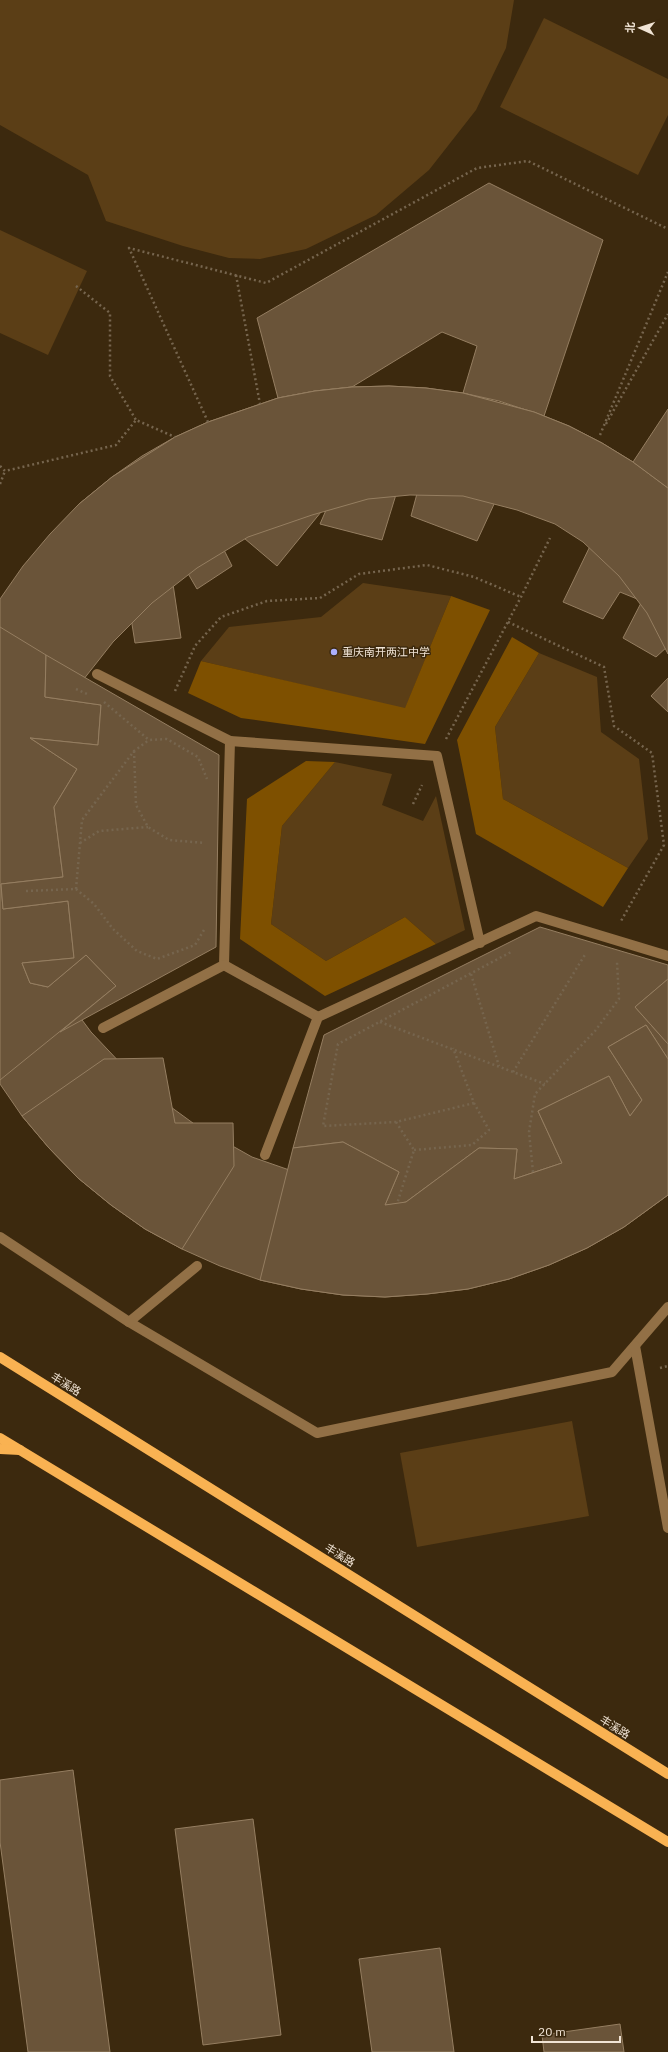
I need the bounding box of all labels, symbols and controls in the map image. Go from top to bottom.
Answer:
north arrow [620,8,660,48]
text: 北 [623,22,637,33]
place label: 重庆南开两江中学 [342,645,430,659]
marker: 重庆南开两江中学 [329,647,339,657]
street label: 丰溪路 [48,1369,84,1399]
street label: 丰溪路 [322,1540,358,1570]
street label: 丰溪路 [597,1712,633,1742]
scale bar [532,2018,620,2044]
text: 20 m [538,2024,566,2039]

